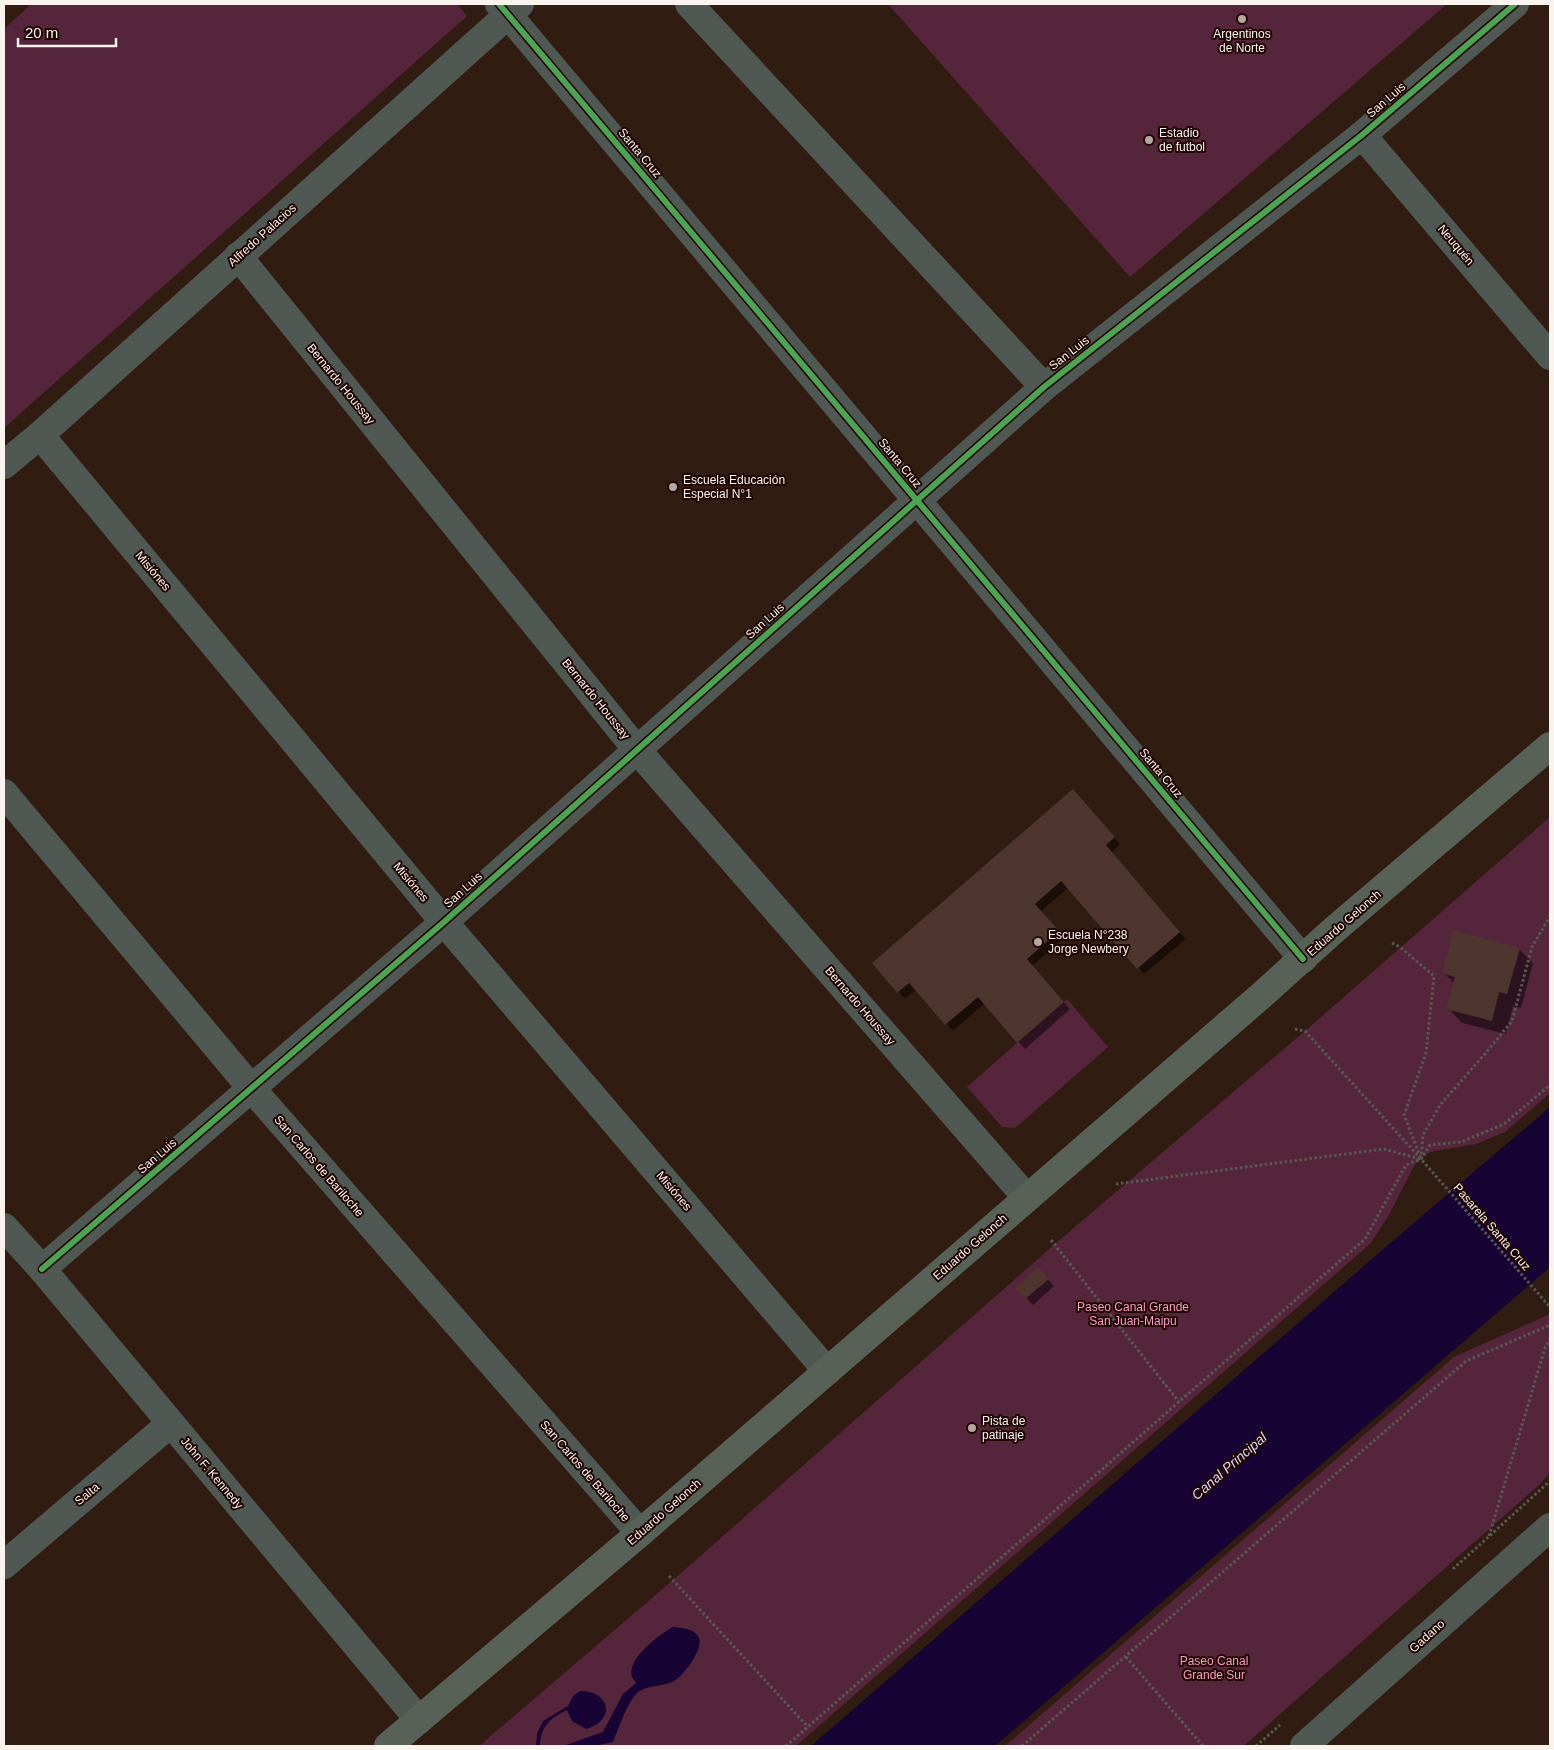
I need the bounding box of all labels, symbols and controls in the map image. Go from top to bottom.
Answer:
marker: Argentinos de Norte [1236,13,1248,25]
scale bar [18,15,115,47]
text: 20 m [25,24,58,41]
place label: Argentinos de Norte [1213,27,1271,55]
street label: San Luis [1364,79,1408,121]
street label: Santa Cruz [615,126,665,180]
place label: Estadio de futbol [1159,126,1205,154]
marker: Estadio de futbol [1143,134,1155,146]
street label: Alfredo Palacios [225,201,299,269]
street label: Neuquén [1435,222,1477,268]
street label: San Luis [1046,333,1092,373]
street label: Bernardo Houssay [304,341,378,427]
street label: Santa Cruz [875,436,925,490]
place label: Escuela Educación Especial N°1 [683,473,785,501]
marker: Escuela Educación Especial N°1 [667,481,679,493]
street label: Misiónes [132,548,174,594]
street label: San Luis [743,600,787,642]
street label: Bernardo Houssay [559,656,633,742]
street label: Santa Cruz [1136,746,1186,800]
street label: Misiónes [390,859,432,905]
street label: San Luis [441,869,485,911]
street label: Eduardo Gelonch [1304,887,1384,959]
place label: Escuela N°238 Jorge Newbery [1048,928,1129,956]
marker: Escuela N°238 Jorge Newbery [1032,936,1044,948]
street label: Bernardo Houssay [822,964,898,1048]
street label: San Carlos de Bariloche [271,1113,367,1220]
street label: San Luis [135,1135,179,1177]
street label: Misiónes [653,1168,695,1214]
street label: Pasarela Santa Cruz [1450,1181,1534,1273]
street label: Eduardo Gelonch [930,1211,1010,1283]
park label: Paseo Canal Grande San Juan-Maipu [1077,1300,1189,1328]
place label: Pista de patinaje [982,1414,1026,1442]
street label: San Carlos de Bariloche [537,1418,633,1525]
marker: Pista de patinaje [966,1422,978,1434]
water label: Canal Principal [1188,1428,1270,1503]
street label: John F. Kennedy [178,1434,246,1512]
street label: Eduardo Gelonch [624,1476,704,1548]
street label: Salta [72,1480,102,1508]
street label: Gadano [1406,1616,1448,1655]
park label: Paseo Canal Grande Sur [1180,1654,1248,1682]

